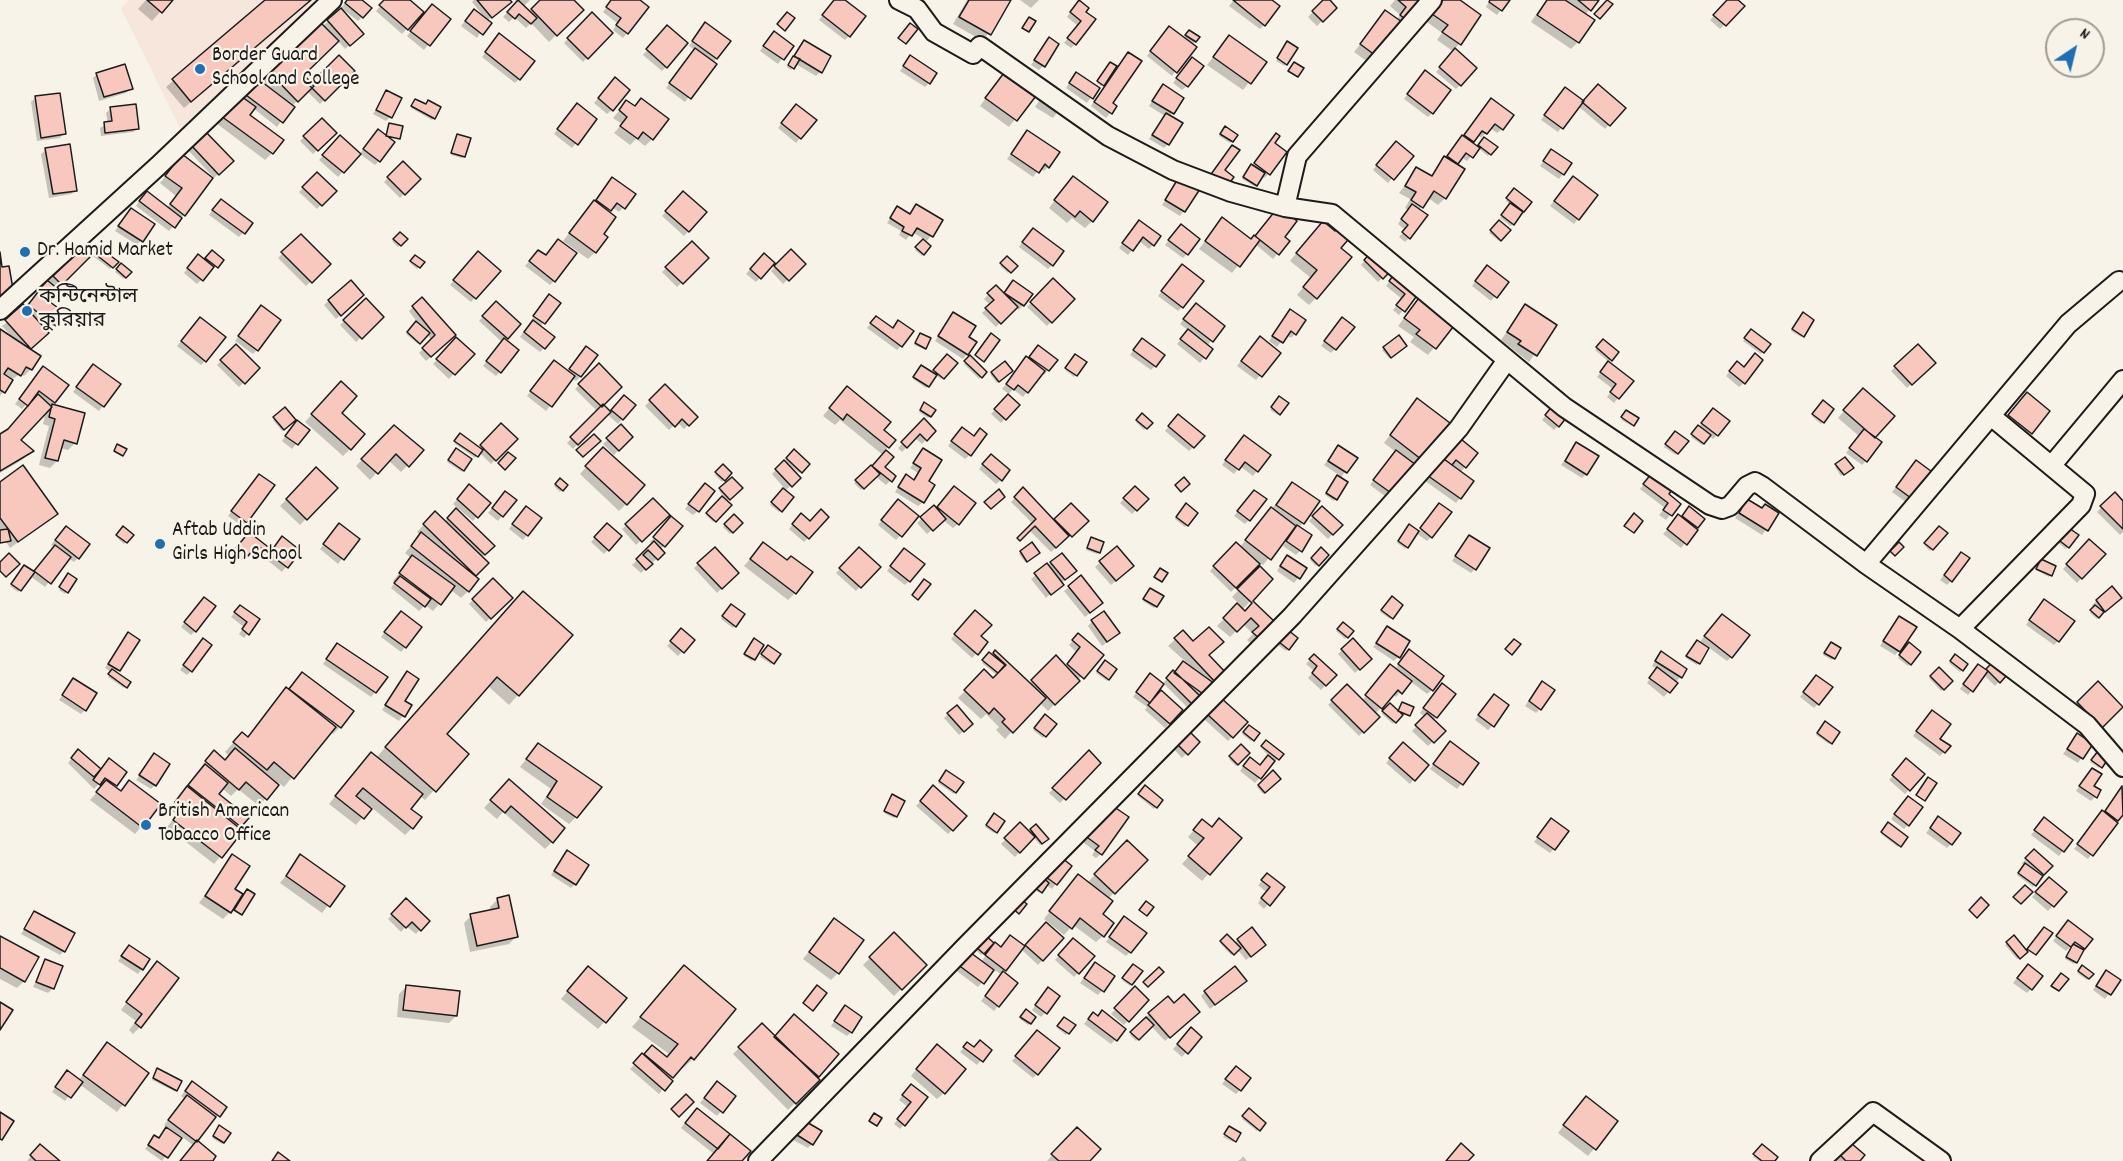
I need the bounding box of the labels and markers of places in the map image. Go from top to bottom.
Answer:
place label: Border Guard School and College [212,44,359,94]
marker: Border Guard School and College [193,62,207,76]
place label: Dr. Hamid Market [37,239,173,265]
marker: Dr. Hamid Market [18,245,32,259]
place label: কন্টিনেন্টাল কুরিয়ার [39,286,138,336]
marker: কন্টিনেন্টাল কুরিয়ার [20,304,34,318]
place label: Aftab Uddin Girls High School [172,519,302,569]
marker: Aftab Uddin Girls High School [153,537,167,551]
place label: British American Tobacco Office [158,800,289,850]
marker: British American Tobacco Office [139,818,153,832]

